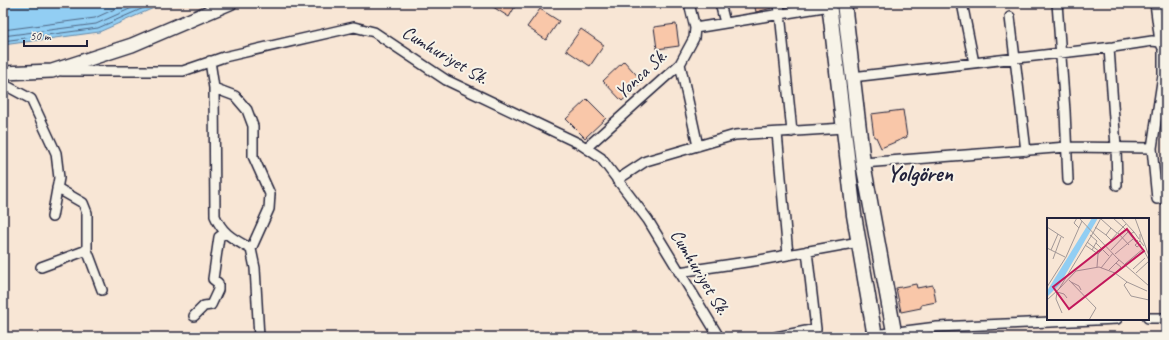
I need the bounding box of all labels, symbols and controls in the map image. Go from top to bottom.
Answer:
street label: Cumhuriyet Sk. [398,20,493,90]
scale bar [24,22,87,48]
text: 50 m [30,28,52,44]
street label: Yonca Sk. [610,44,672,104]
district label: Yolgören [887,159,953,188]
inset map [1047,218,1149,320]
street label: Cumhuriyet Sk. [665,225,735,320]

